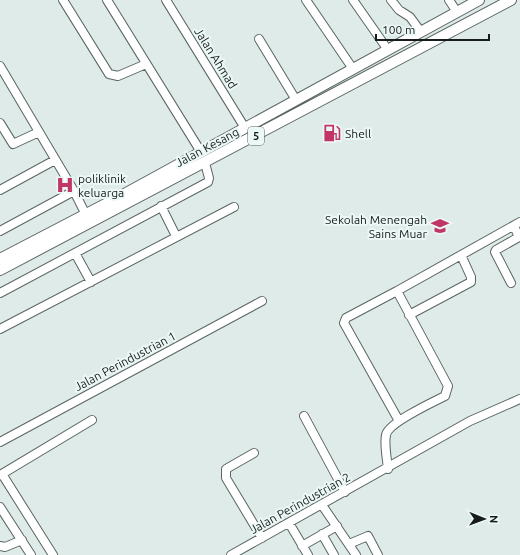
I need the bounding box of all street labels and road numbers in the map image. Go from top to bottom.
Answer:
street label: Jalan Ahmad [192,25,240,91]
street label: Jalan Kesang [173,125,241,169]
road number: 5 [248,127,264,145]
street label: Jalan Perindustrian 1 [72,329,178,393]
street label: Jalan Perindustrian 2 [248,470,352,536]

